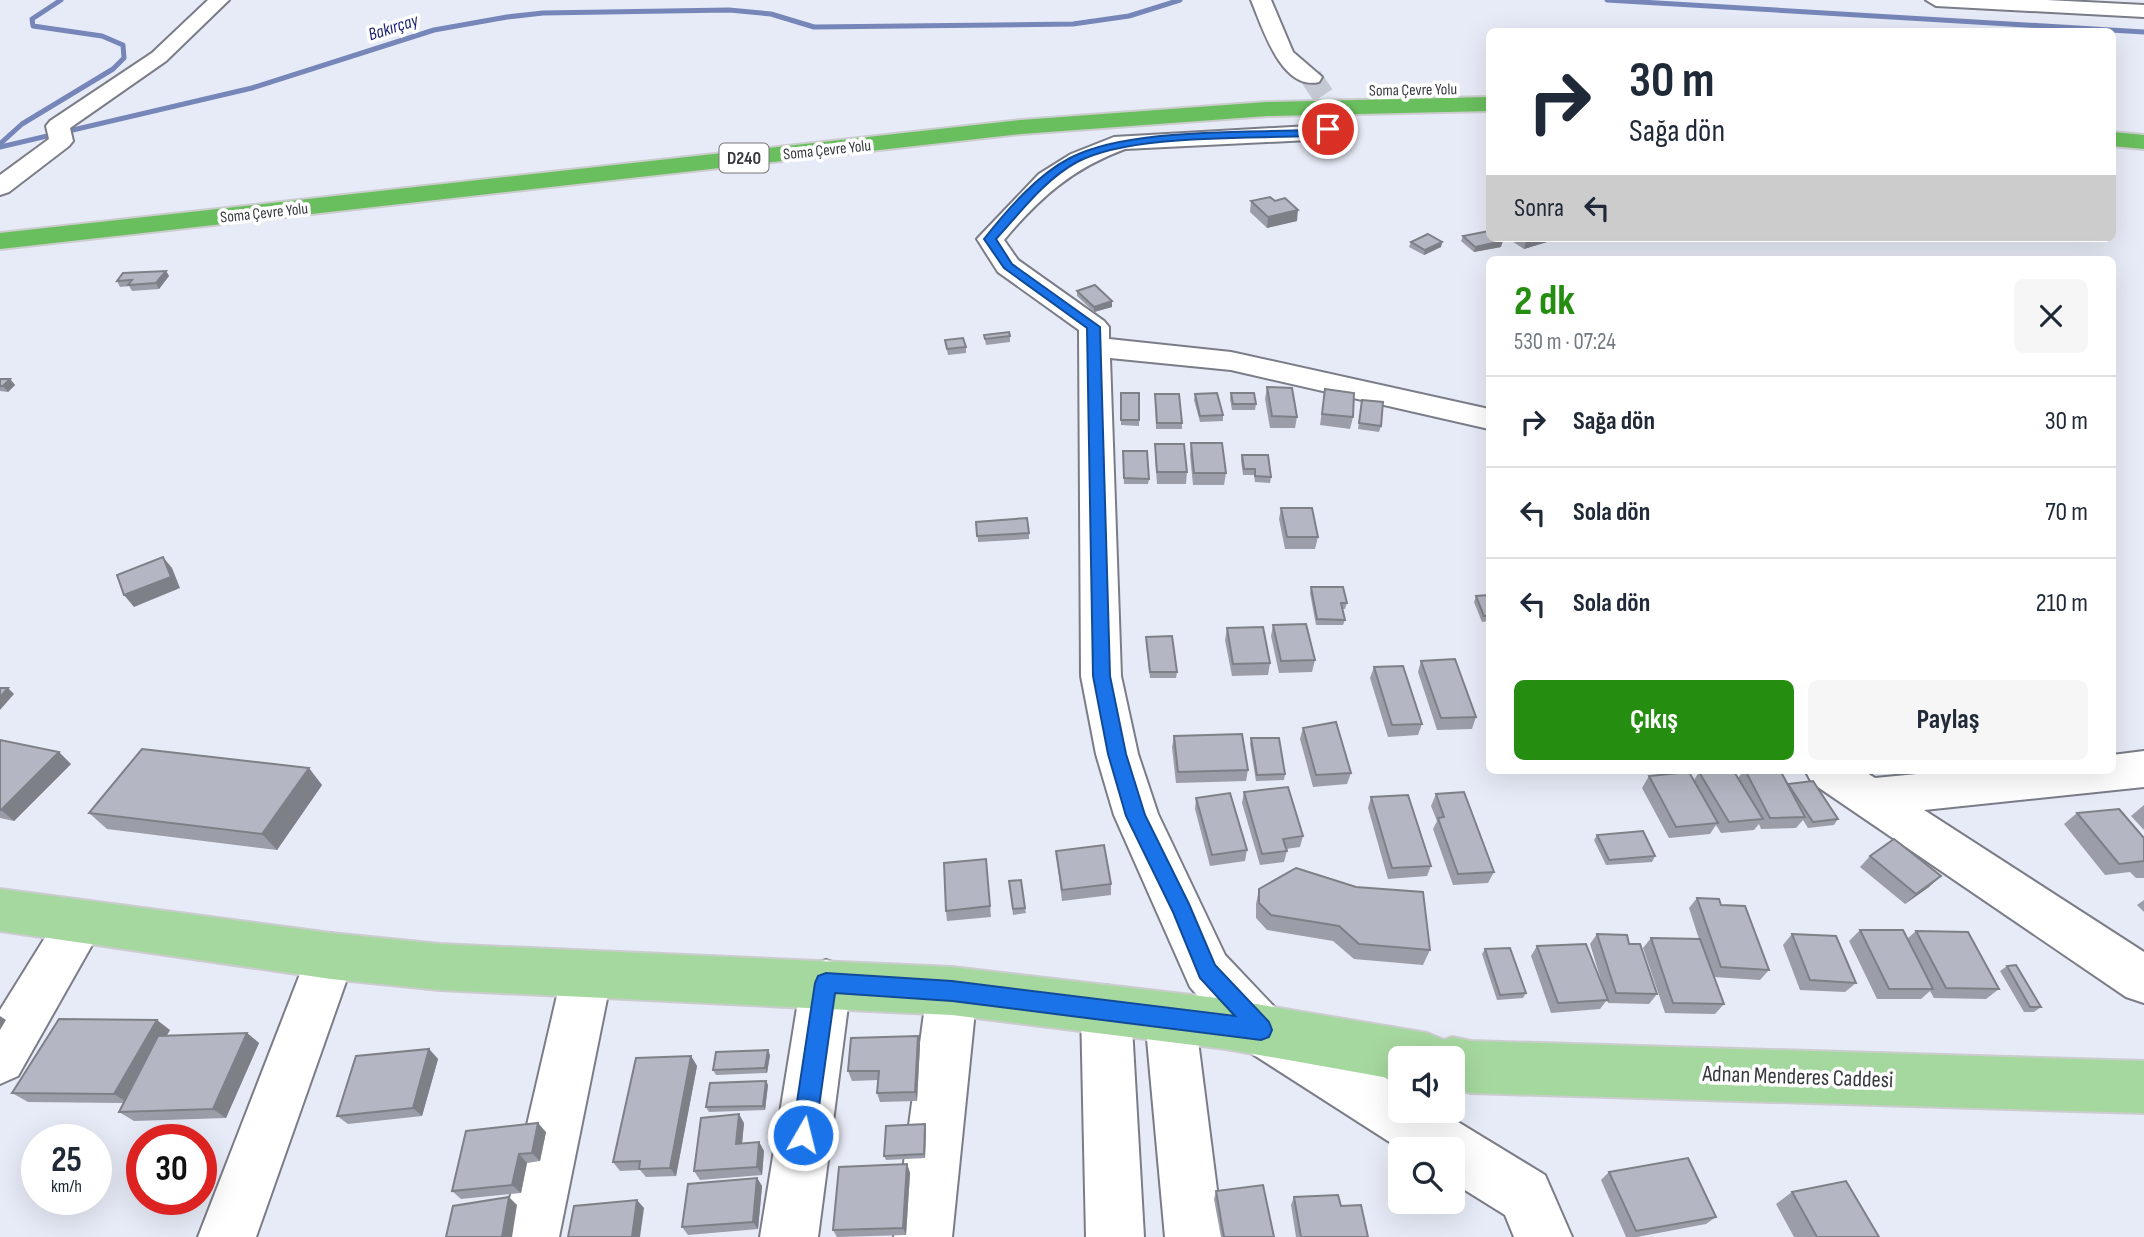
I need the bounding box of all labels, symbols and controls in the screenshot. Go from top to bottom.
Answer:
water label: Bakırçay [366,9,422,45]
text: 30 m [1629,52,1714,111]
icon: right [1514,56,1605,147]
street label: Soma Çevre Yolu [1369,80,1457,101]
pin [1298,99,1358,159]
icon: arrive [1309,110,1347,148]
text: Sağa dön [1629,112,1725,151]
street label: Soma Çevre Yolu [782,136,872,165]
road number: D240 [720,144,768,173]
icon: left [1578,189,1616,227]
text: Sonra [1514,193,1564,224]
street label: Soma Çevre Yolu [219,199,309,228]
text: 2 dk [1514,276,1575,327]
button: close [2014,279,2088,353]
text: 530 m · 07:24 [1514,328,1616,356]
icon: right [1514,403,1552,441]
text: Sağa dön [1573,406,1655,437]
text: 30 m [2045,406,2088,437]
icon: left [1514,494,1552,532]
text: Sola dön [1573,497,1650,528]
text: 70 m [2045,497,2088,528]
icon: left [1514,585,1552,623]
text: Sola dön [1573,588,1650,619]
text: 210 m [2036,588,2088,619]
button: Çıkış [1514,680,1794,760]
button: Paylaş [1808,680,2088,760]
map controls [1388,1046,1465,1214]
button: sound [1388,1046,1465,1123]
street label: Adnan Menderes Caddesi [1701,1060,1894,1094]
position arrow [766,1098,840,1172]
speed limit sign: 30 [126,1124,217,1215]
button: search [1388,1137,1465,1214]
text: 25 [51,1139,82,1182]
text: km/h [51,1176,82,1197]

